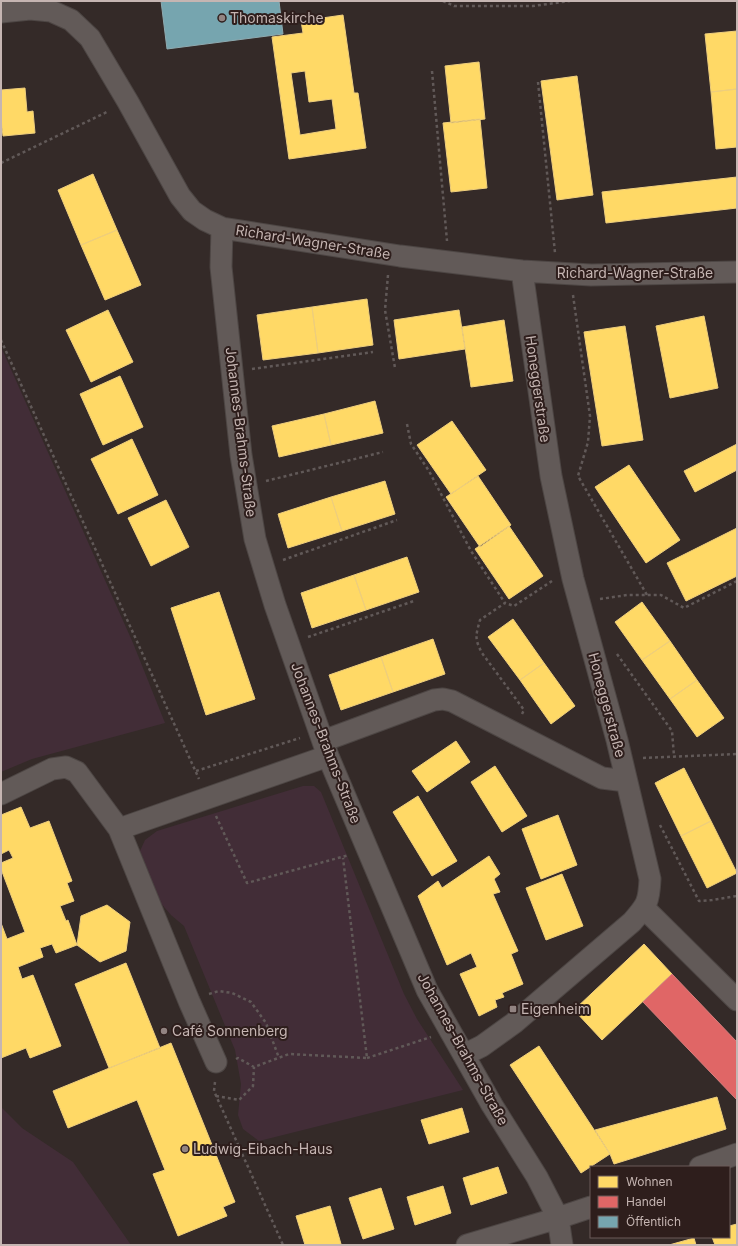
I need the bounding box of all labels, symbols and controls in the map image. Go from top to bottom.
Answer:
place label: Thomaskirche [230,9,324,26]
marker: Thomaskirche [217,13,227,23]
street label: Richard-Wagner-Straße [234,221,392,262]
street label: Richard-Wagner-Straße [557,264,713,281]
street label: Honeggerstraße [523,334,554,443]
street label: Johannes-Brahms-Straße [223,346,260,518]
street label: Honeggerstraße [585,651,630,759]
street label: Johannes-Brahms-Straße [288,660,365,826]
street label: Johannes-Brahms-Straße [414,970,512,1128]
place label: Eigenheim [521,1000,590,1017]
marker: Eigenheim [508,1004,518,1014]
place label: Café Sonnenberg [172,1022,288,1039]
marker: Café Sonnenberg [159,1026,169,1036]
place label: Ludwig-Eibach-Haus [193,1140,333,1157]
marker: Ludwig-Eibach-Haus [180,1144,190,1154]
legend [590,1166,730,1238]
text: Wohnen [626,1174,673,1189]
text: Handel [626,1194,666,1209]
text: Öffentlich [626,1214,681,1229]

